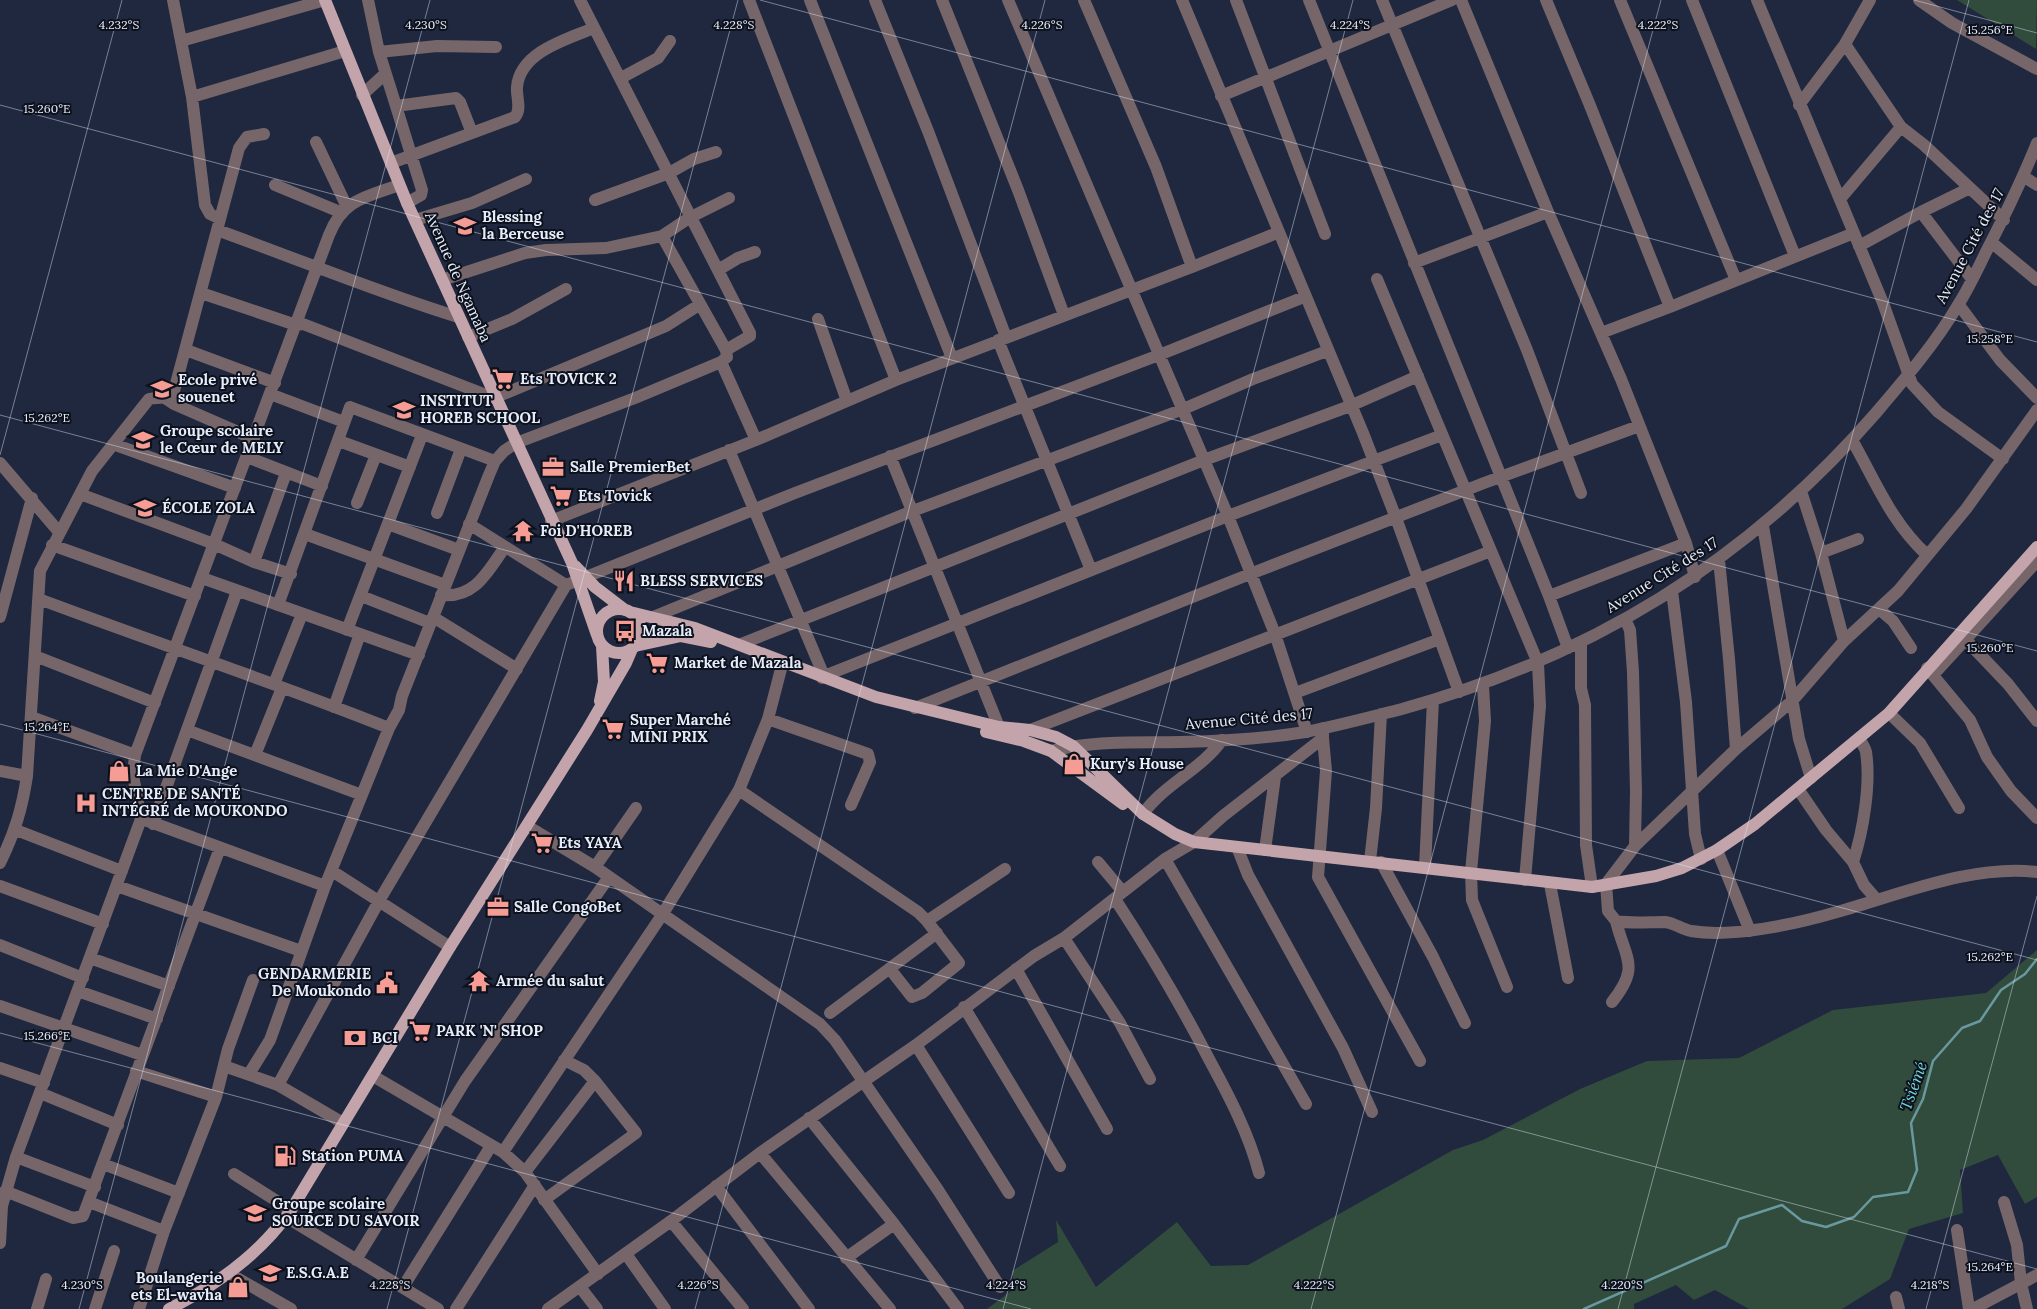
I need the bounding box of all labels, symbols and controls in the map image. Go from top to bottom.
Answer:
text: 4.232°S [99,17,139,32]
text: 4.230°S [405,17,447,32]
text: 4.228°S [714,17,755,32]
text: 4.226°S [1022,17,1063,32]
text: 4.224°S [1330,17,1370,32]
text: 4.222°S [1638,17,1678,32]
text: 15.256°E [1967,22,2013,37]
text: 15.260°E [23,101,71,116]
street label: Avenue Cité des 17 [1931,185,2008,308]
place label: Blessing la Berceuse [482,207,564,243]
street label: Avenue de Ngamaba [421,208,496,345]
school or university icon: Blessing la Berceuse [452,213,478,239]
text: 15.258°E [1967,331,2013,346]
supermarket icon: Ets TOVICK 2 [490,366,516,392]
place label: Ets TOVICK 2 [520,369,617,388]
place label: Ecole privé souenet [178,370,257,406]
school or university icon: Ecole privé souenet [149,376,175,402]
place label: INSTITUT HOREB SCHOOL [420,391,540,427]
school or university icon: INSTITUT HOREB SCHOOL [391,397,417,423]
text: 15.262°E [24,410,70,425]
place label: Groupe scolaire le Cœur de MELY [160,421,284,457]
school or university icon: Groupe scolaire le Cœur de MELY [130,427,156,453]
office icon: Salle PremierBet [540,454,566,480]
place label: Salle PremierBet [570,457,691,476]
supermarket icon: Ets Tovick [548,483,574,509]
place label: Ets Tovick [578,486,652,505]
school or university icon: ÉCOLE ZOLA [132,495,158,521]
place label: ÉCOLE ZOLA [162,498,255,517]
temple icon: Foi D'HOREB [510,518,536,544]
place label: Foi D'HOREB [540,521,632,540]
street label: Avenue Cité des 17 [1602,533,1721,617]
restaurant icon: BLESS SERVICES [611,568,637,594]
place label: BLESS SERVICES [640,571,763,590]
bus stop icon: Mazala [612,618,638,644]
place label: Mazala [642,621,693,640]
text: 15.260°E [1966,640,2014,655]
supermarket icon: Market de Mazala [644,650,670,676]
place label: Market de Mazala [674,653,802,672]
street label: Avenue Cité des 17 [1183,703,1314,734]
place label: Super Marché MINI PRIX [630,710,731,746]
supermarket icon: Super Marché MINI PRIX [600,716,626,742]
text: 15.264°E [24,719,70,734]
shop icon: Kury's House [1061,751,1087,777]
place label: Kury's House [1090,754,1184,773]
shop icon: La Mie D'Ange [106,758,132,784]
place label: La Mie D'Ange [136,761,237,780]
place label: CENTRE DE SANTÉ INTÉGRÉ de MOUKONDO [102,784,288,820]
hospital icon: CENTRE DE SANTÉ INTÉGRÉ de MOUKONDO [73,790,99,816]
supermarket icon: Ets YAYA [529,830,555,856]
place label: Ets YAYA [558,833,622,852]
office icon: Salle CongoBet [485,894,511,920]
place label: Salle CongoBet [514,897,622,916]
text: 15.262°E [1967,949,2013,964]
place label: GENDARMERIE De Moukondo [258,964,372,1000]
temple icon: Armée du salut [466,968,492,994]
public building icon: GENDARMERIE De Moukondo [374,970,400,996]
place label: Armée du salut [496,971,605,990]
supermarket icon: PARK 'N' SHOP [407,1018,433,1044]
place label: PARK 'N' SHOP [436,1021,543,1040]
bank icon: BCI [342,1025,368,1051]
text: 15.266°E [24,1028,70,1043]
place label: BCI [372,1028,398,1047]
water label: Tsiémé [1895,1058,1931,1113]
fuel station icon: Station PUMA [272,1143,298,1169]
place label: Station PUMA [302,1146,404,1165]
place label: Groupe scolaire SOURCE DU SAVOIR [272,1194,420,1230]
school or university icon: Groupe scolaire SOURCE DU SAVOIR [242,1200,268,1226]
text: 15.264°E [1967,1259,2013,1274]
school or university icon: E.S.G.A.E [257,1260,283,1286]
place label: E.S.G.A.E [286,1263,349,1282]
place label: Boulangerie ets El-wavha [131,1268,222,1304]
shop icon: Boulangerie ets El-wavha [225,1274,251,1300]
text: 4.230°S [61,1277,103,1292]
text: 4.228°S [370,1277,411,1292]
text: 4.226°S [678,1277,719,1292]
text: 4.224°S [986,1277,1026,1292]
text: 4.222°S [1294,1277,1334,1292]
text: 4.220°S [1601,1277,1643,1292]
text: 4.218°S [1911,1277,1950,1292]

